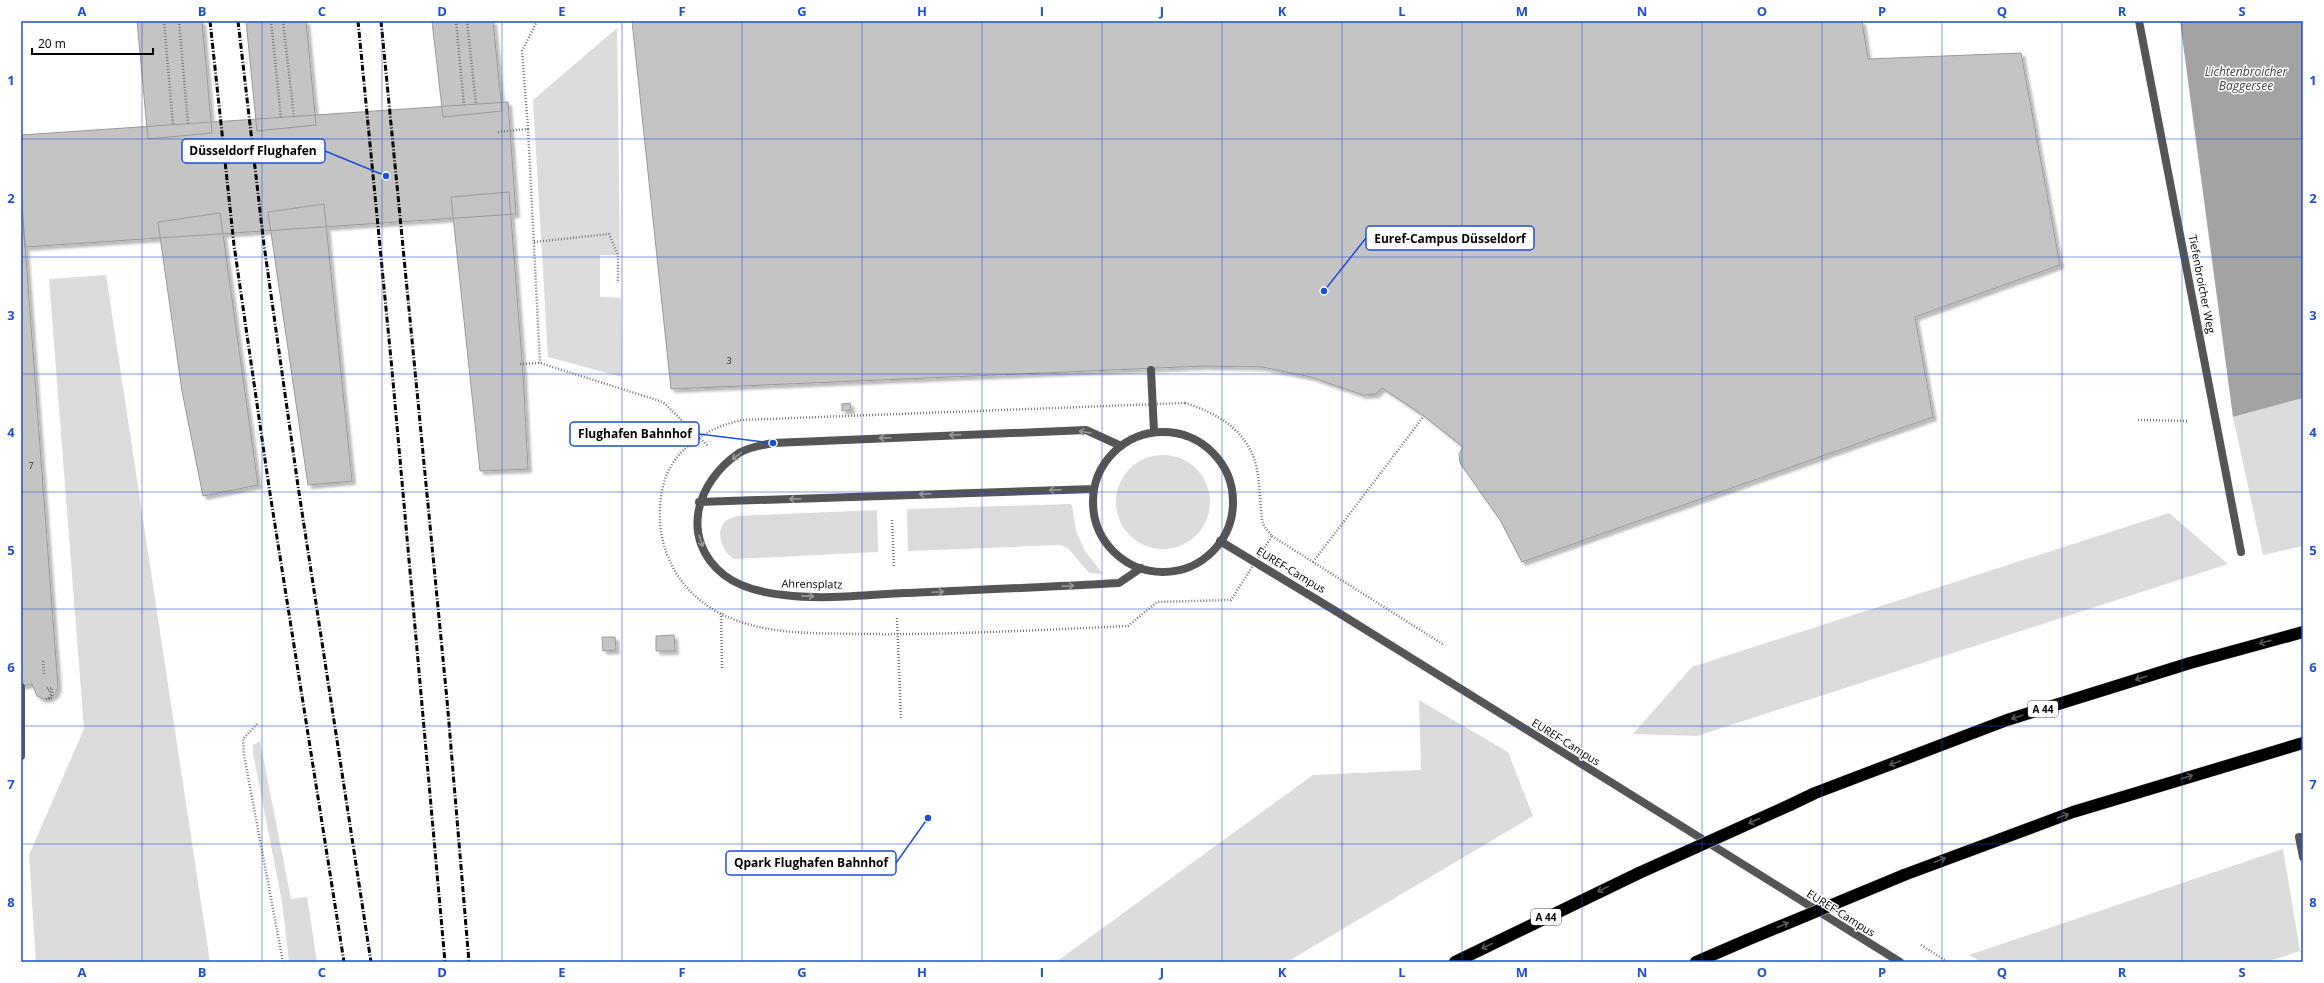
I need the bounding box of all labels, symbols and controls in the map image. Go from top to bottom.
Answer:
text: A [78,2,87,20]
text: B [198,2,207,20]
text: C [318,2,326,20]
text: D [437,2,447,20]
text: E [558,2,566,20]
text: F [678,2,686,20]
text: G [797,2,807,20]
text: H [917,2,927,20]
text: I [1040,2,1044,20]
text: J [1159,2,1164,20]
text: K [1278,2,1287,20]
text: L [1398,2,1406,20]
text: M [1516,2,1528,20]
text: N [1637,2,1647,20]
text: O [1757,2,1767,20]
text: P [1878,2,1886,20]
text: Q [1997,2,2007,20]
text: R [2118,2,2127,20]
text: S [2238,2,2246,20]
scale bar [32,30,153,56]
text: 20 m [38,35,66,52]
water label: Lichtenbroicher Baggersee [2205,63,2289,94]
text: 1 [7,71,15,89]
text: 1 [2309,71,2317,89]
callout: Düsseldorf Flughafen [182,139,325,163]
text: Düsseldorf Flughafen [189,142,317,159]
text: 2 [7,189,15,207]
text: 2 [2309,189,2317,207]
callout: Euref-Campus Düsseldorf [1366,226,1534,250]
text: Euref-Campus Düsseldorf [1374,230,1527,247]
street label: Tiefenbroicher Weg [2186,233,2219,334]
text: 3 [7,306,15,324]
text: 3 [2309,306,2317,324]
house number: 3 [726,354,732,367]
callout: Flughafen Bahnhof [570,422,699,446]
text: 4 [7,423,15,441]
text: 4 [2309,423,2317,441]
text: Flughafen Bahnhof [578,425,693,442]
one-way arrow [1078,428,1091,436]
one-way arrow [949,432,962,439]
one-way arrow [879,434,892,442]
one-way arrow [732,452,743,460]
house number: 7 [28,459,34,472]
one-way arrow [1049,486,1062,494]
one-way arrow [919,491,932,498]
one-way arrow [789,495,802,503]
one-way arrow [698,534,705,547]
text: 5 [7,541,15,559]
text: 5 [2309,541,2317,559]
street label: EUREF-Campus [1254,543,1329,596]
street label: Ahrensplatz [781,575,843,592]
one-way arrow [1061,582,1074,589]
one-way arrow [931,588,944,595]
one-way arrow [801,592,814,600]
one-way arrow [2259,639,2272,646]
text: 6 [7,658,15,676]
text: 6 [2309,658,2317,676]
one-way arrow [2134,675,2147,682]
road number: A 44 [2028,701,2058,717]
street label: EUREF-Campus [1529,714,1603,769]
one-way arrow [2010,714,2023,721]
one-way arrow [1889,759,1901,767]
one-way arrow [2180,773,2193,780]
text: 7 [7,775,15,793]
text: 7 [2309,775,2317,793]
one-way arrow [2056,812,2069,819]
one-way arrow [1749,818,1761,825]
callout: Qpark Flughafen Bahnhof [726,851,896,875]
text: Qpark Flughafen Bahnhof [734,854,889,871]
one-way arrow [1934,856,1946,864]
street label: EUREF-Campus [1804,885,1878,940]
one-way arrow [1597,886,1609,893]
text: 8 [7,893,15,911]
text: 8 [2309,893,2317,911]
road number: A 44 [1531,909,1561,925]
one-way arrow [1777,921,1789,928]
one-way arrow [1481,943,1493,950]
text: A [78,963,87,981]
text: B [198,963,207,981]
text: C [318,963,326,981]
text: D [437,963,447,981]
text: E [558,963,566,981]
text: F [678,963,686,981]
text: G [797,963,807,981]
text: H [917,963,927,981]
text: I [1040,963,1044,981]
text: J [1159,963,1164,981]
text: K [1278,963,1287,981]
text: L [1398,963,1406,981]
text: M [1516,963,1528,981]
text: N [1637,963,1647,981]
text: O [1757,963,1767,981]
text: P [1878,963,1886,981]
text: Q [1997,963,2007,981]
text: R [2118,963,2127,981]
text: S [2238,963,2246,981]

